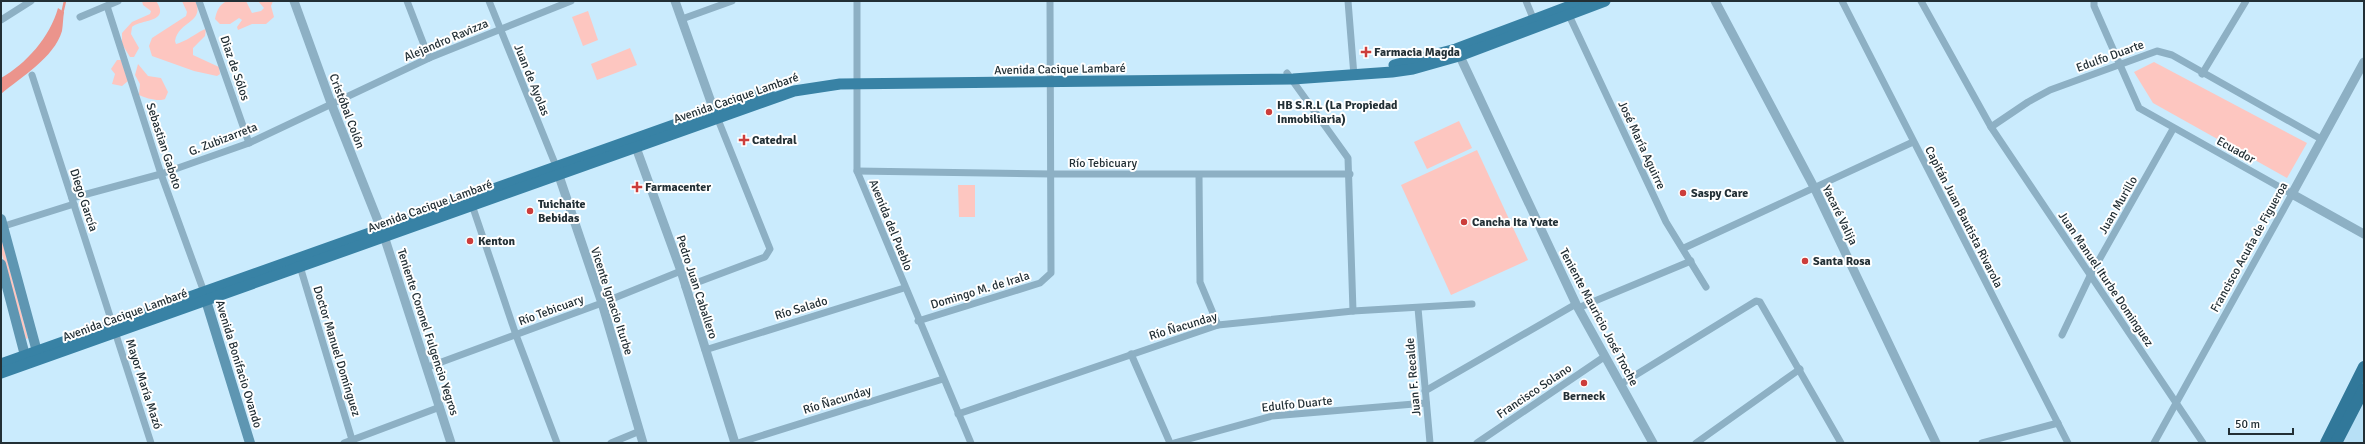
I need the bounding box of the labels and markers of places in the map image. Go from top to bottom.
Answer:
place label: Farmacia Magda [1374,45,1460,60]
marker: Farmacia Magda [1361,47,1371,57]
place label: HB S.R.L (La Propiedad Inmobiliaria) [1277,98,1398,127]
marker: HB S.R.L (La Propiedad Inmobiliaria) [1264,107,1274,117]
place label: Catedral [752,133,797,148]
marker: Catedral [739,135,749,145]
place label: Farmacenter [645,180,711,195]
marker: Farmacenter [632,182,642,192]
place label: Saspy Care [1691,186,1748,201]
marker: Saspy Care [1678,188,1688,198]
place label: Tuichaite Bebidas [538,197,586,226]
marker: Tuichaite Bebidas [525,206,535,216]
place label: Cancha Ita Yvate [1472,215,1559,230]
marker: Cancha Ita Yvate [1459,217,1469,227]
place label: Kenton [478,234,515,249]
marker: Kenton [465,236,475,246]
place label: Santa Rosa [1813,254,1871,269]
marker: Santa Rosa [1800,256,1810,266]
marker: Berneck [1579,378,1589,388]
place label: Berneck [1563,389,1606,404]

